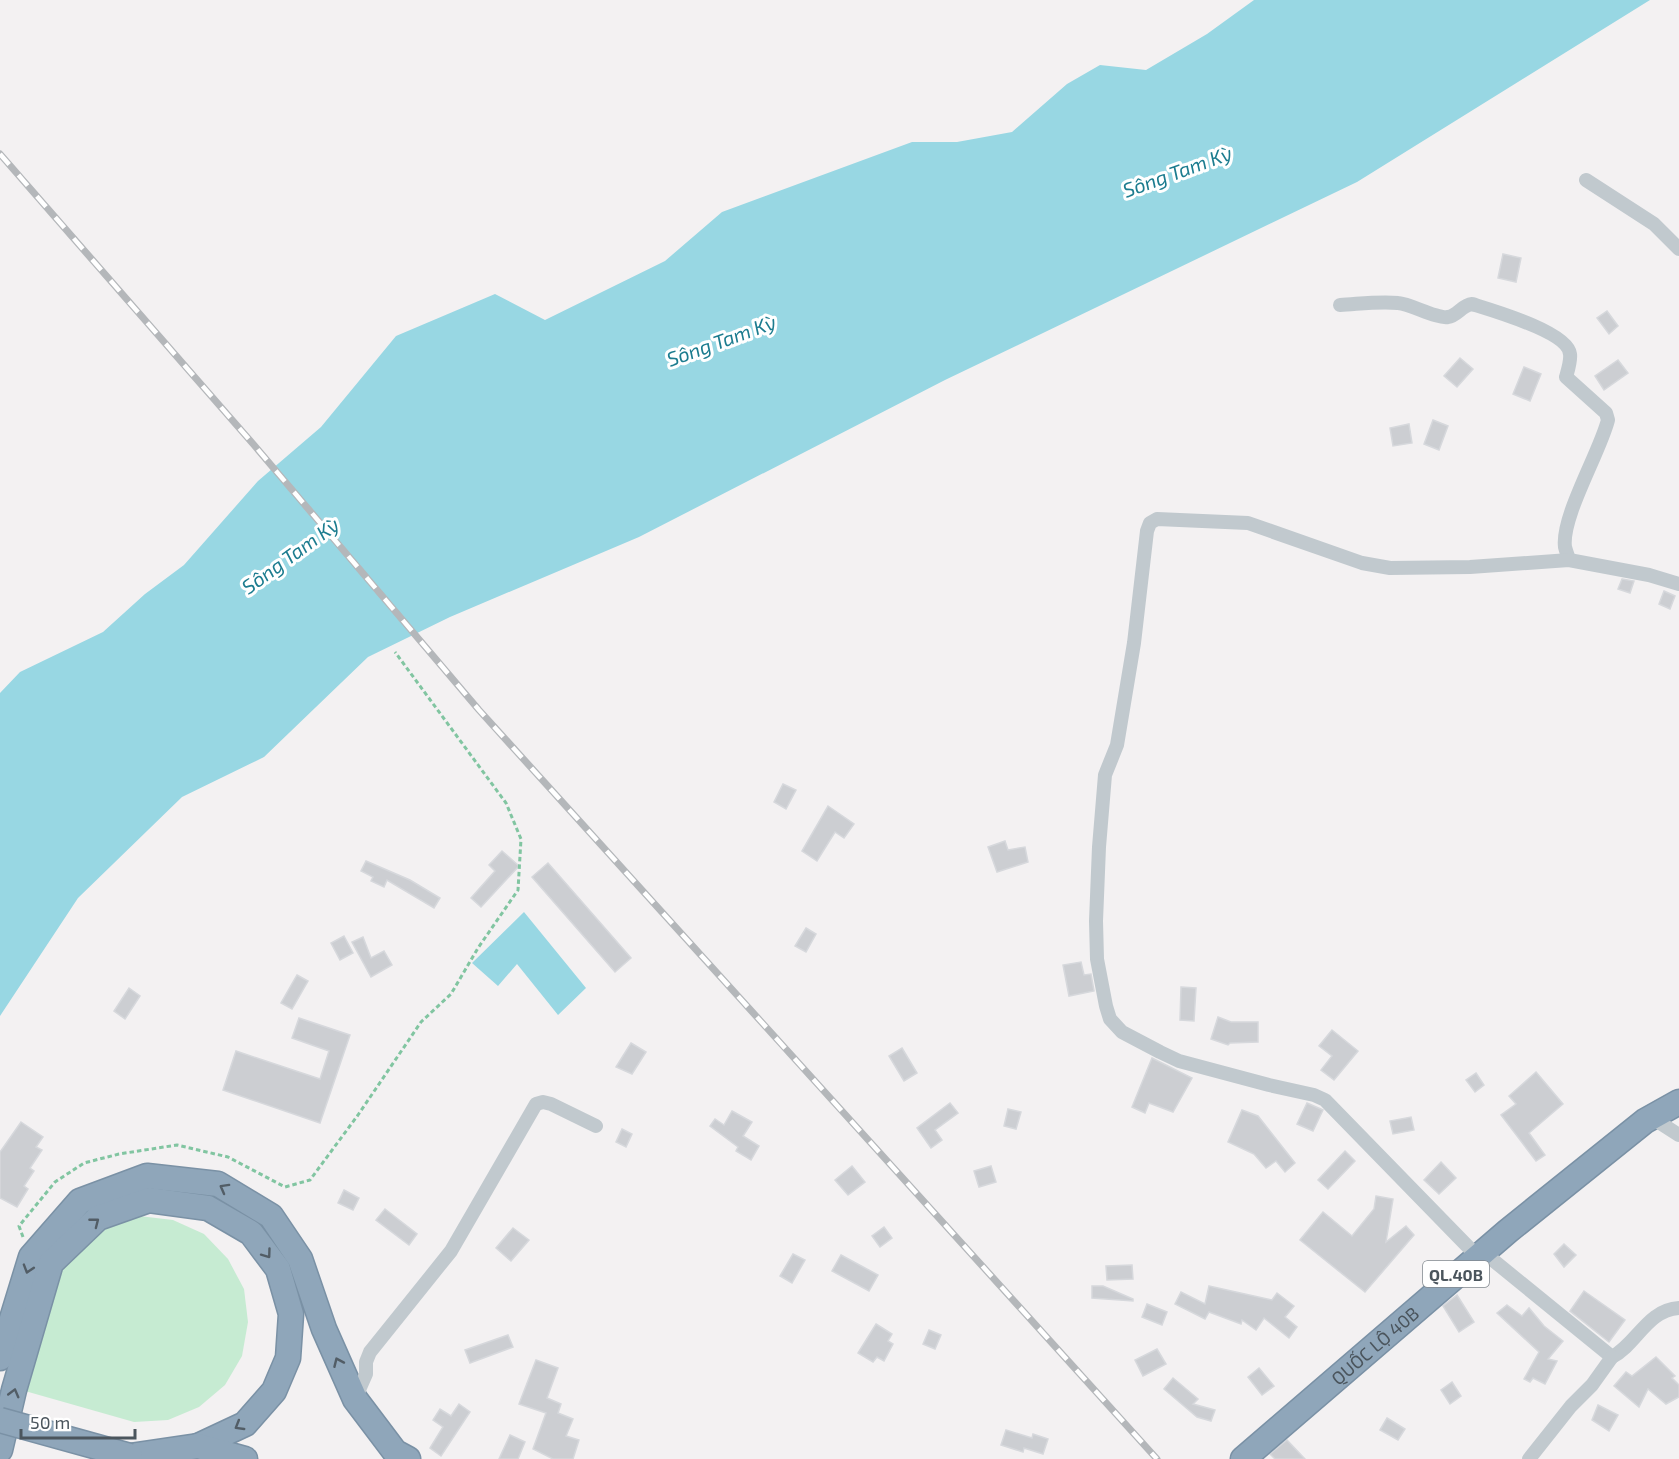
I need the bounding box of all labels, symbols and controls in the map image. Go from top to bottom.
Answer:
water label: Sông Tam Kỳ [1119,140,1235,203]
water label: Sông Tam Kỳ [663,309,779,372]
water label: Sông Tam Kỳ [237,512,344,599]
one-way arrow [220,1184,230,1195]
one-way arrow [88,1219,99,1230]
one-way arrow [259,1248,270,1259]
road number: QL.40B [1423,1261,1489,1287]
one-way arrow [22,1263,35,1274]
street label: QUỐC LỘ 40B [1327,1302,1423,1389]
one-way arrow [334,1357,346,1368]
one-way arrow [7,1388,19,1399]
scale bar [21,1402,135,1440]
text: 50 m [30,1411,70,1433]
one-way arrow [235,1418,246,1429]

